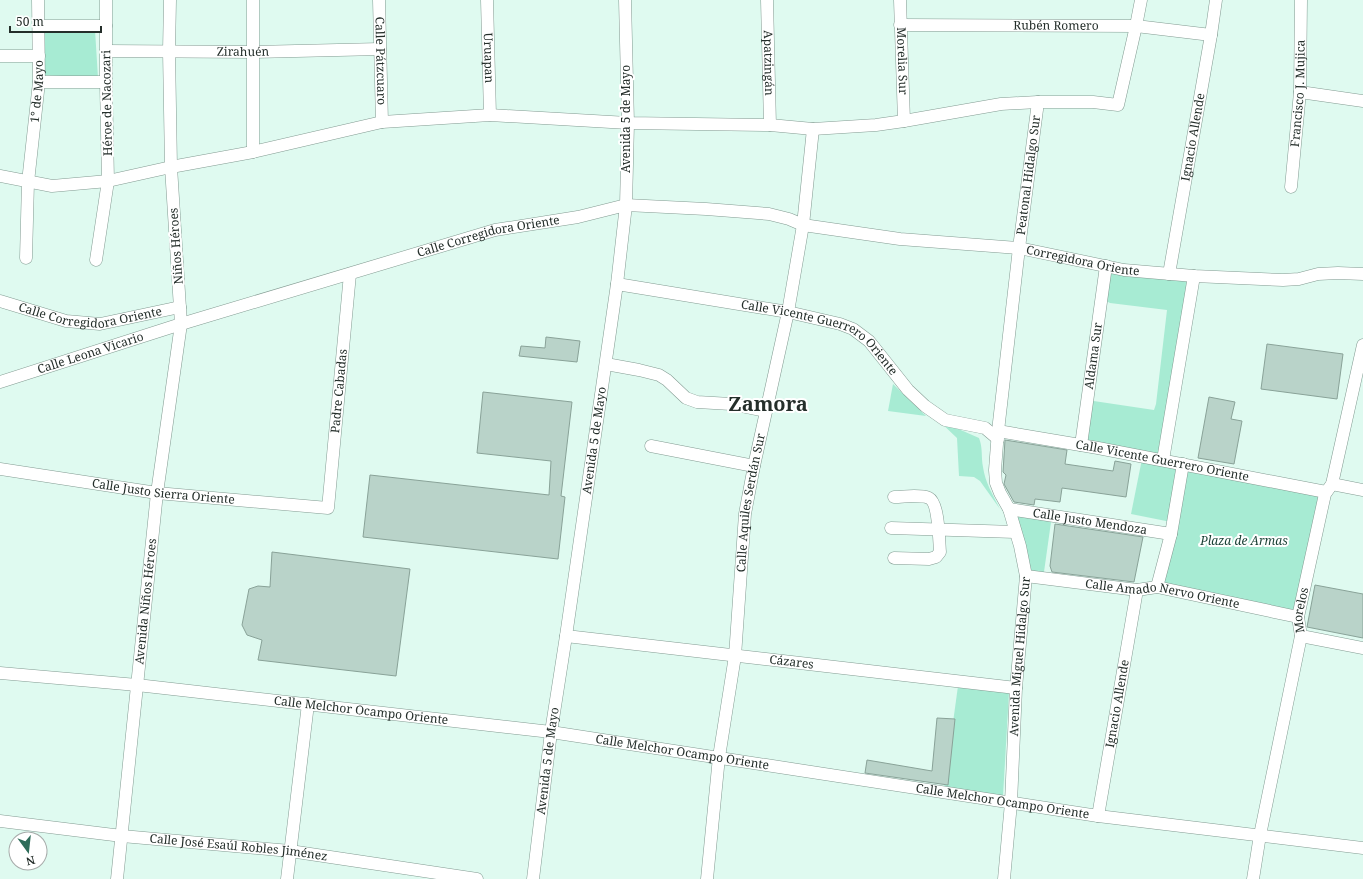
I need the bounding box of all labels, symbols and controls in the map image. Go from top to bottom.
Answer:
scale bar [10,8,101,34]
text: 50 m [16,13,44,30]
street label: Rubén Romero [1013,16,1099,34]
street label: Calle Pátzcuaro [371,17,391,105]
street label: Morelia Sur [893,27,912,95]
street label: Apatzingán [760,30,778,96]
street label: Uruapan [480,32,498,84]
street label: Francisco J. Mujica [1286,39,1309,148]
street label: Zirahuén [217,43,270,60]
street label: Héroe de Nacozari [97,50,116,156]
street label: 1° de Mayo [26,60,47,124]
street label: Avenida 5 de Mayo [617,65,634,173]
street label: Ignacio Allende [1176,92,1209,182]
street label: Peatonal Hidalgo Sur [1012,114,1044,236]
street label: Niños Héroes [164,207,187,285]
street label: Calle Corregidora Oriente [415,211,561,261]
street label: Corregidora Oriente [1025,241,1140,279]
street label: Calle Vicente Guerrero Oriente [740,295,902,379]
street label: Calle Corregidora Oriente [17,298,163,332]
street label: Aldama Sur [1080,321,1106,390]
street label: Calle Leona Vicario [35,328,146,378]
street label: Padre Cabadas [326,348,351,434]
street label: Avenida 5 de Mayo [578,385,610,495]
district label: Zamora [728,390,808,417]
street label: Calle Aquiles Serdán Sur [732,431,769,573]
street label: Calle Vicente Guerrero Oriente [1074,435,1251,485]
street label: Calle Justo Sierra Oriente [91,474,236,508]
street label: Calle Justo Mendoza [1032,504,1149,538]
park label: Plaza de Armas [1199,532,1288,549]
street label: Avenida Niños Héroes [130,538,160,665]
street label: Calle Amado Nervo Oriente [1084,575,1241,612]
street label: Avenida Miguel Hidalgo Sur [1005,576,1034,737]
street label: Morelos [1289,586,1312,634]
street label: Cázares [768,651,815,673]
street label: Ignacio Allende [1101,658,1133,749]
street label: Calle Melchor Ocampo Oriente [273,692,449,728]
street label: Avenida 5 de Mayo [532,706,563,816]
street label: Calle Melchor Ocampo Oriente [594,730,770,773]
street label: Calle Melchor Ocampo Oriente [915,779,1091,823]
street label: Calle José Esaúl Robles Jiménez [149,830,329,864]
north arrow [8,831,48,871]
text: N [24,853,37,870]

